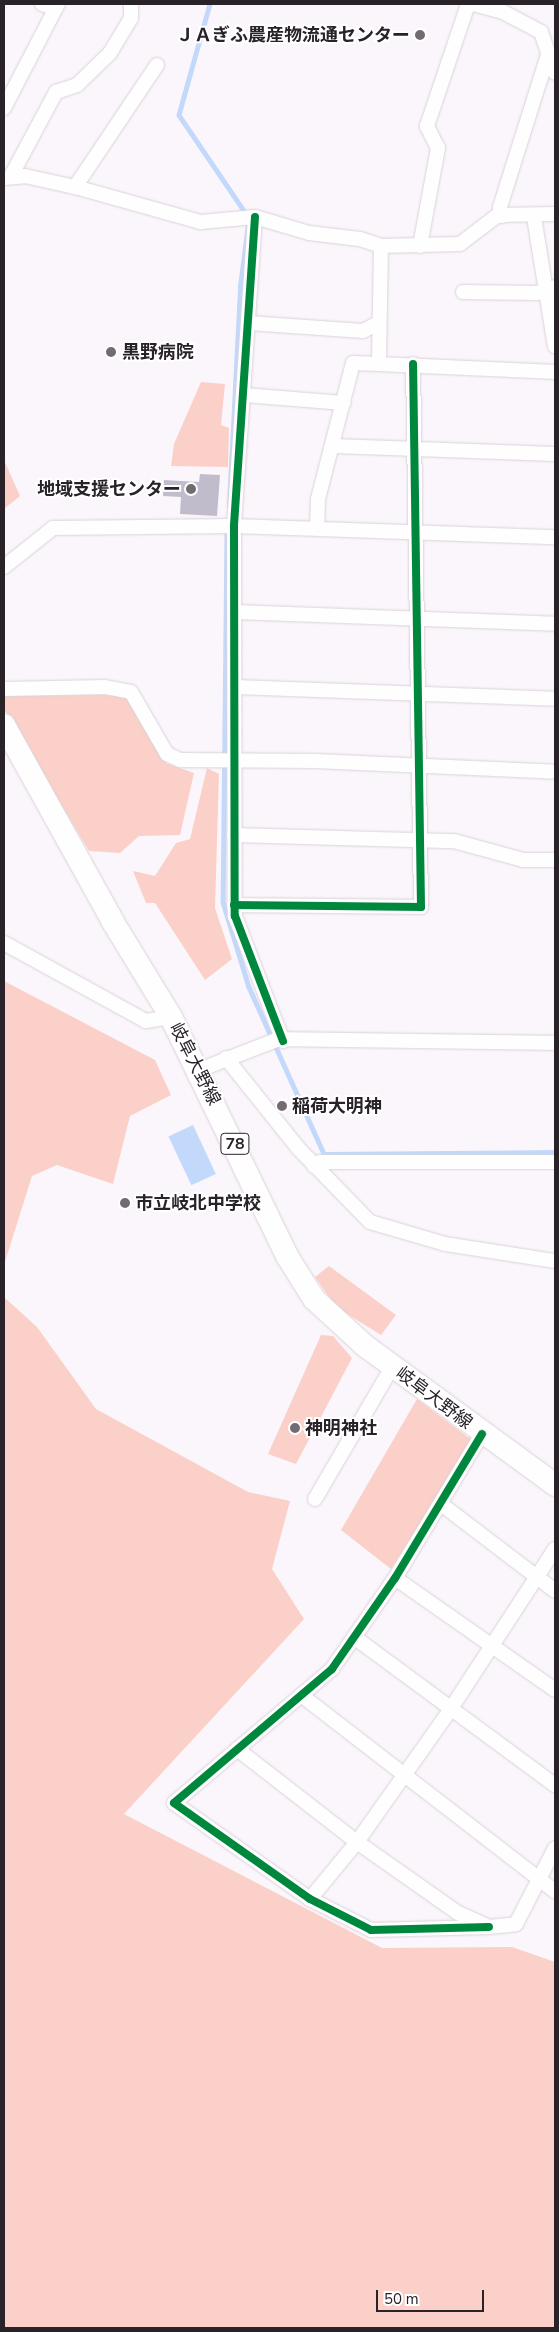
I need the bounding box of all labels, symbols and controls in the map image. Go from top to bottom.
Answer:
place label: ＪＡぎふ農産物流通センター [176,24,410,46]
marker: ＪＡぎふ農産物流通センター [414,29,426,41]
place label: 黒野病院 [122,341,194,363]
marker: 黒野病院 [104,345,118,359]
place label: 地域支援センター [37,478,181,500]
marker: 地域支援センター [185,483,197,495]
street label: 岐阜大野線 [165,1019,225,1109]
place label: 稲荷大明神 [292,1095,382,1117]
marker: 稲荷大明神 [276,1100,288,1112]
road number: 78 [220,1130,250,1158]
place label: 市立岐北中学校 [135,1192,261,1214]
marker: 市立岐北中学校 [119,1197,131,1209]
street label: 岐阜大野線 [392,1362,476,1434]
place label: 神明神社 [305,1417,377,1439]
marker: 神明神社 [289,1422,301,1434]
scale bar [379,2280,486,2312]
text: 50 m [384,2289,419,2309]

